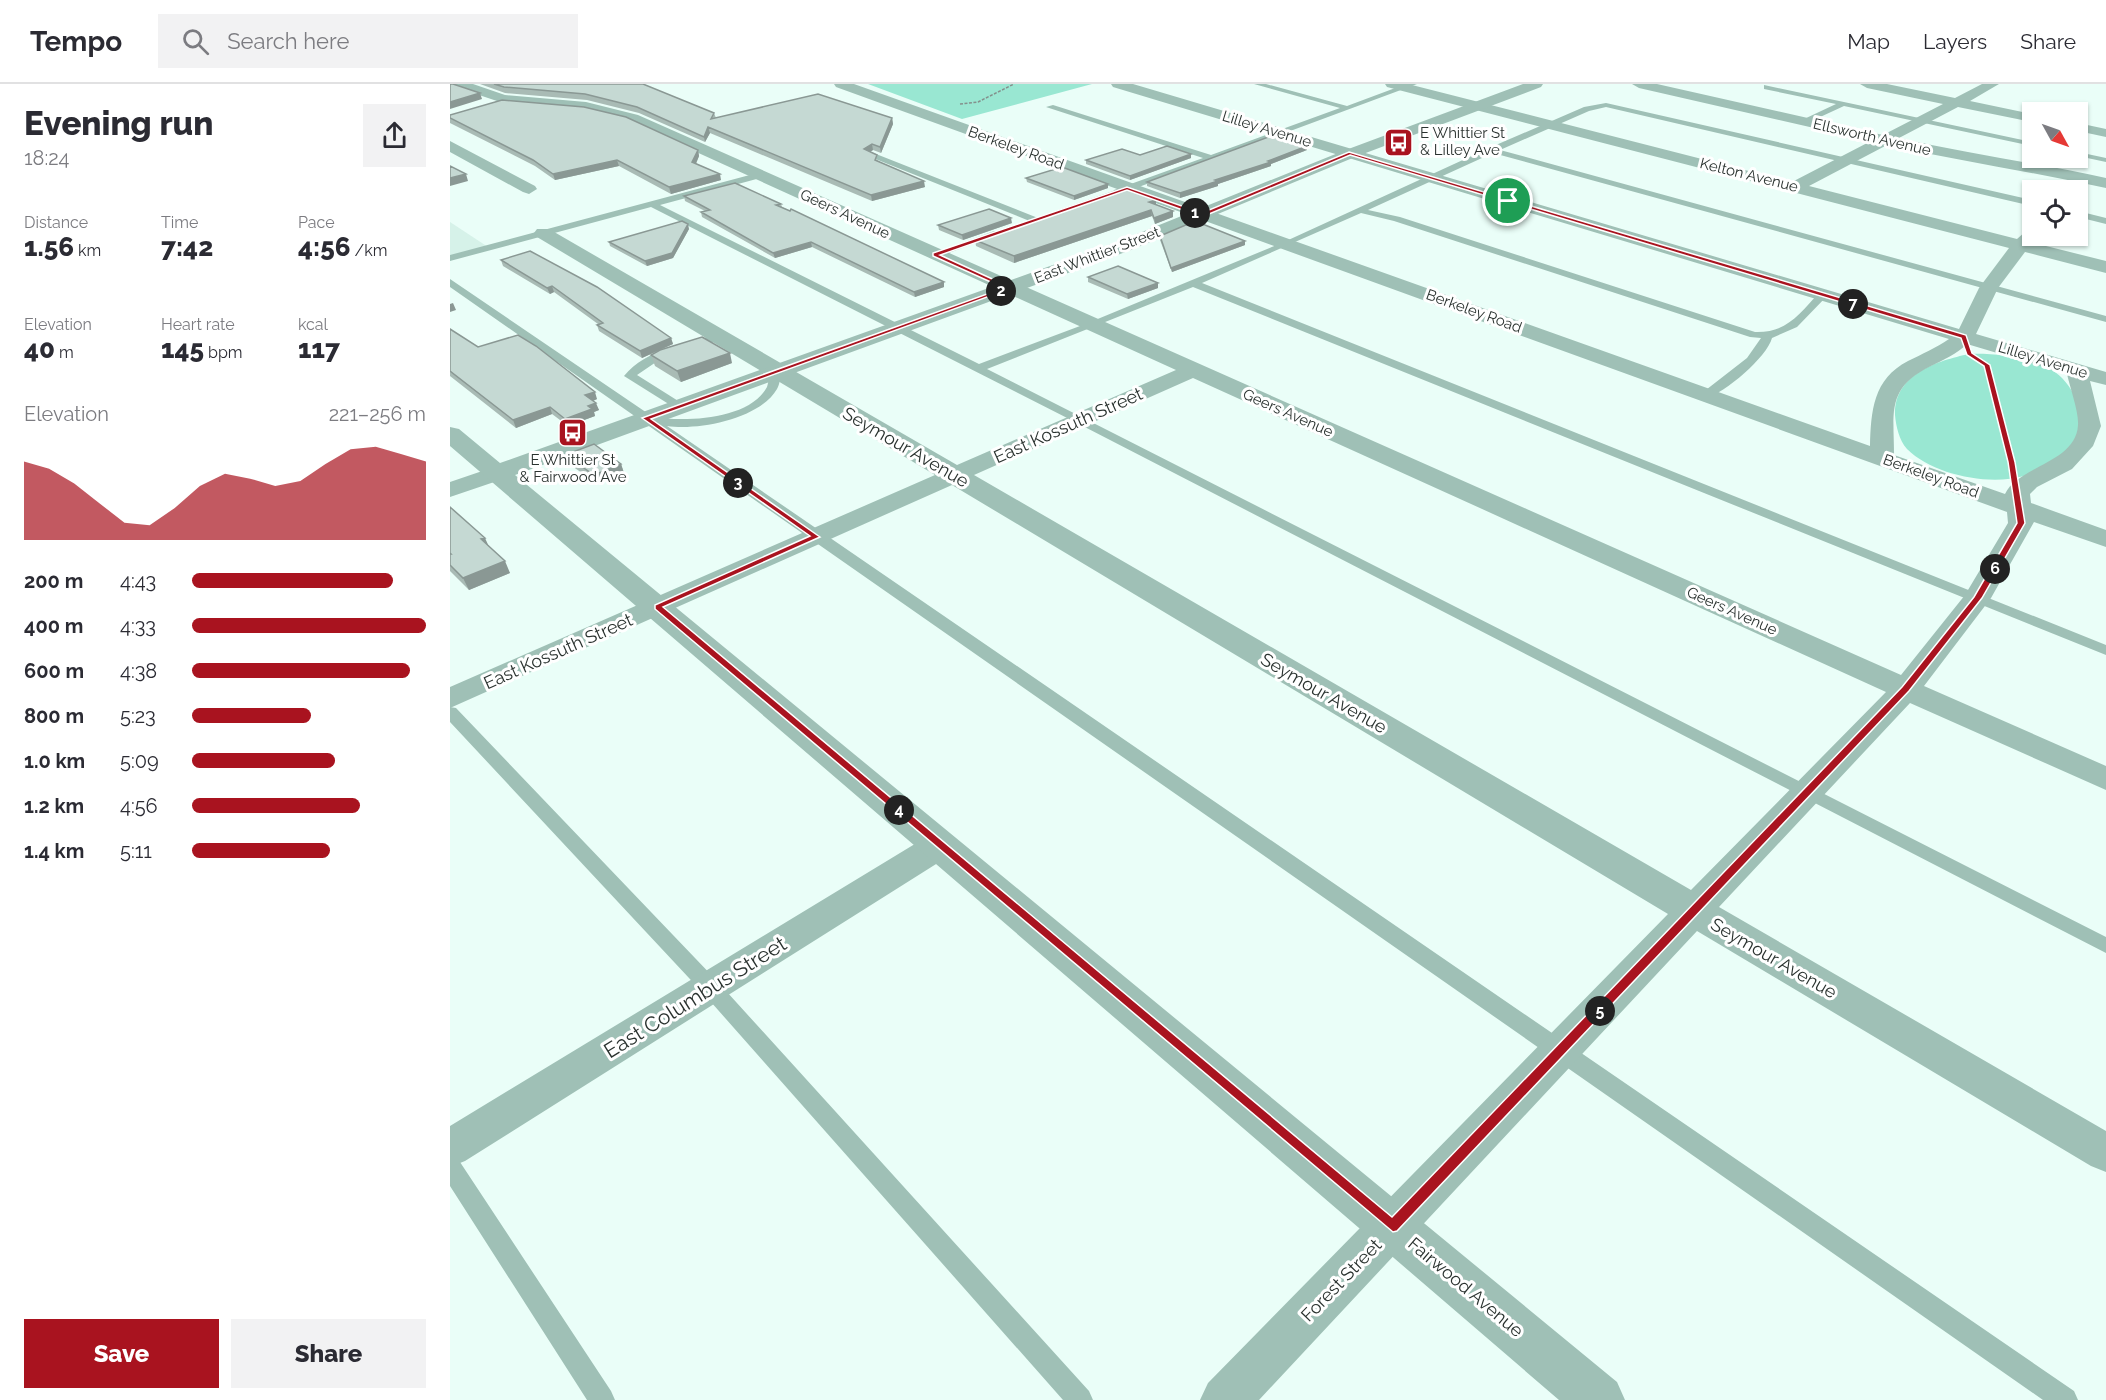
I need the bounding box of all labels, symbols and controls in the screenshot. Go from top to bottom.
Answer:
search box [158,14,578,68]
text: Tempo [30,25,122,58]
icon: search [179,25,212,58]
text: Search here [227,28,349,54]
text: Map [1847,29,1890,54]
text: Layers [1923,29,1987,54]
text: Share [2020,29,2076,54]
north arrow [2022,102,2088,168]
map controls [2022,102,2088,246]
text: Evening run [24,104,214,143]
button: share [363,104,426,167]
street label: Lilley Avenue [1220,107,1314,151]
street label: Ellsworth Avenue [1811,115,1933,159]
street label: Berkeley Road [966,122,1066,174]
place label: E Whittier St & Lilley Ave [1420,124,1505,159]
bus stop icon: E Whittier St & Lilley Ave [1383,126,1415,158]
text: 18:24 [24,146,70,170]
street label: Kelton Avenue [1698,154,1800,196]
pin [1482,175,1533,226]
button: locate [2022,180,2088,246]
icon: arrive [1491,184,1524,217]
street label: Geers Avenue [797,185,893,243]
pin: 1 [1180,198,1210,228]
text: 1 [1191,203,1199,222]
text: Distance [24,213,88,232]
text: Time [161,213,198,232]
text: Pace [298,213,335,232]
street label: East Whittier Street [1032,223,1162,287]
text: 1.56 [24,232,74,262]
text: 7:42 [161,232,213,262]
text: 4:56 [298,232,350,262]
text: km [74,241,101,260]
text: /km [350,241,387,260]
pin: 2 [986,276,1016,306]
text: 2 [996,281,1006,300]
street label: Berkeley Road [1424,285,1524,337]
pin: 7 [1838,289,1868,319]
text: 7 [1849,294,1857,313]
text: Elevation [24,315,92,334]
text: Heart rate [161,315,235,334]
text: kcal [298,315,328,334]
text: 40 [24,334,55,364]
text: 145 [161,334,204,364]
text: 117 [298,334,340,364]
street label: Lilley Avenue [1996,338,2090,382]
text: m [55,343,74,362]
text: bpm [204,343,243,362]
street label: East Kossuth Street [990,383,1146,467]
street label: Geers Avenue [1240,385,1336,441]
text: Elevation [24,402,109,426]
text: 221–256 m [329,402,426,426]
street label: Seymour Avenue [839,402,973,492]
bus stop icon: E Whittier St & Fairwood Ave [557,417,589,449]
street label: Berkeley Road [1881,450,1981,502]
place label: E Whittier St & Fairwood Ave [519,451,627,486]
pin: 3 [723,468,753,498]
text: 3 [734,473,742,492]
pin: 6 [1980,554,2010,584]
text: 6 [1990,559,2000,578]
text: 200 m [24,569,83,593]
text: 4:43 [120,569,156,593]
street label: Geers Avenue [1684,583,1780,639]
street label: East Kossuth Street [480,609,636,693]
text: 400 m [24,614,83,638]
text: 4:33 [120,614,156,638]
street label: Seymour Avenue [1257,648,1391,738]
text: 600 m [24,659,84,683]
text: 4:38 [120,659,157,683]
text: 800 m [24,704,84,728]
text: 5:23 [120,704,156,728]
text: 1.0 km [24,749,85,773]
text: 5:09 [120,749,159,773]
text: 1.2 km [24,794,84,818]
text: 4:56 [120,794,158,818]
pin: 4 [884,795,914,825]
text: 4 [894,800,904,819]
text: 1.4 km [24,839,84,863]
text: 5:11 [120,839,152,863]
street label: Seymour Avenue [1707,913,1841,1003]
street label: East Columbus Street [599,931,791,1063]
pin: 5 [1585,996,1615,1026]
text: 5 [1596,1001,1604,1020]
street label: Fairwood Avenue [1404,1233,1528,1341]
street label: Forest Street [1296,1234,1386,1326]
button: Save [24,1319,219,1388]
button: Share [231,1319,426,1388]

